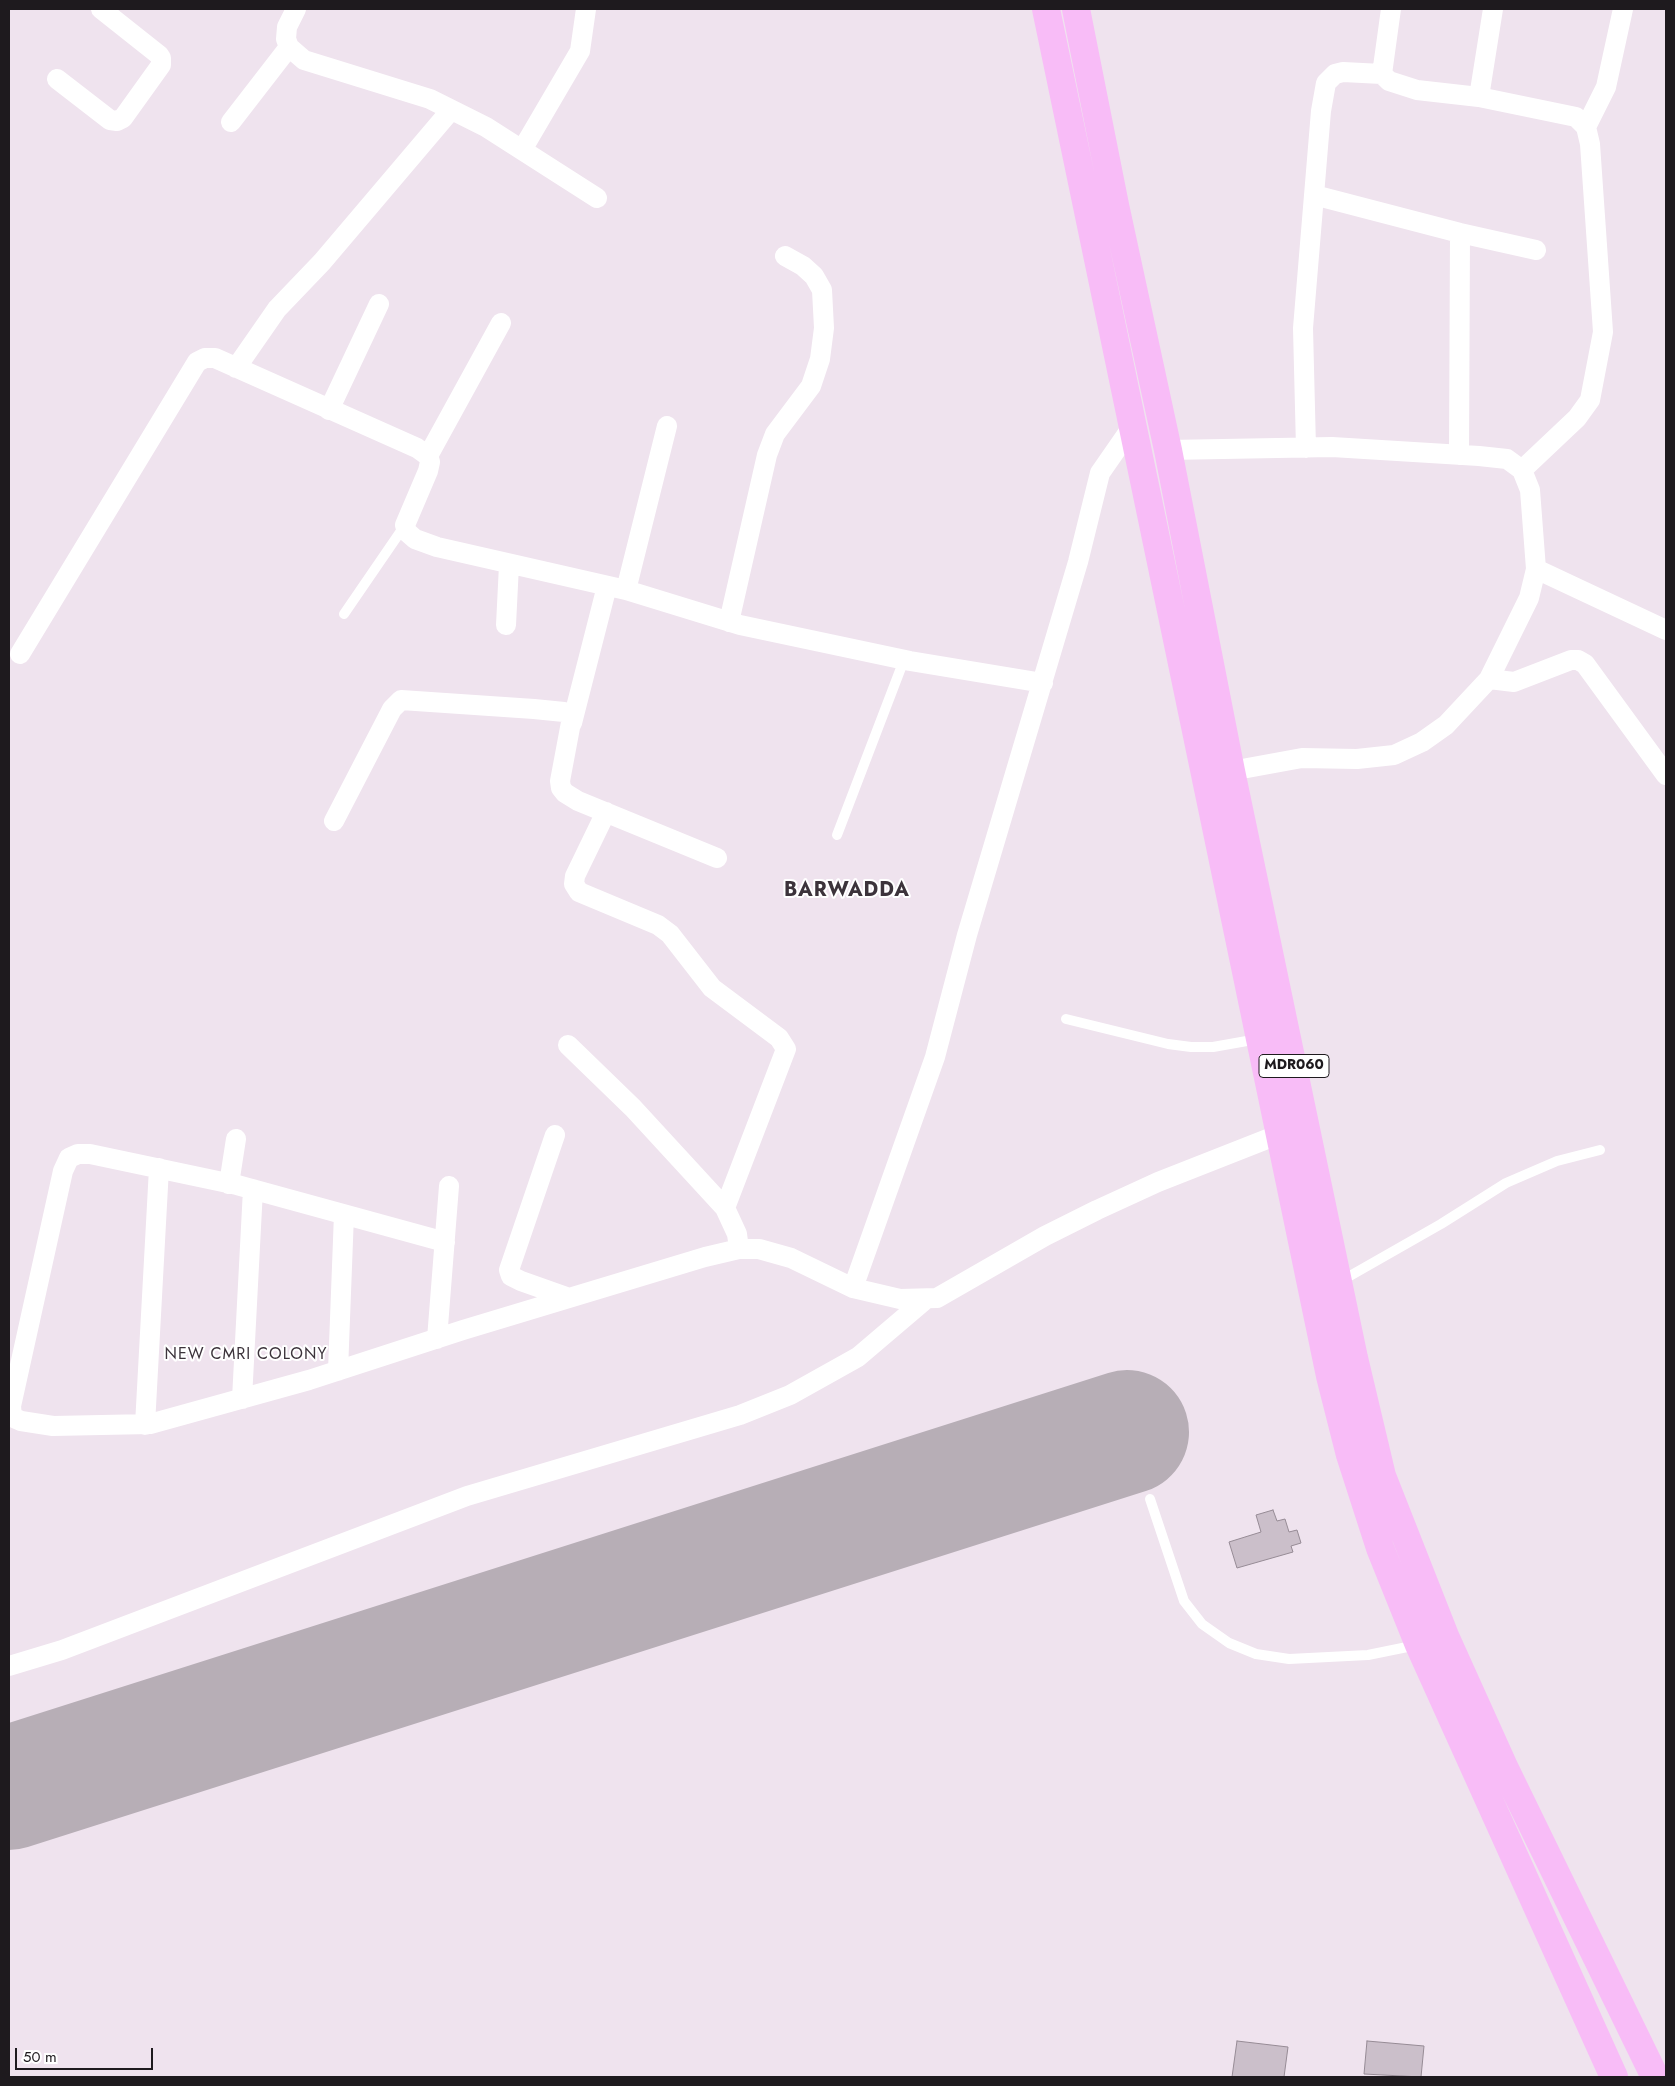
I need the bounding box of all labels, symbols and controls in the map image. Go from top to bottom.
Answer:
district label: BARWADDA [783,879,911,903]
road number: MDR060 [1259,1054,1329,1078]
district label: NEW CMRI COLONY [163,1345,329,1365]
scale bar [18,2038,155,2070]
text: 50 m [23,2046,57,2068]

